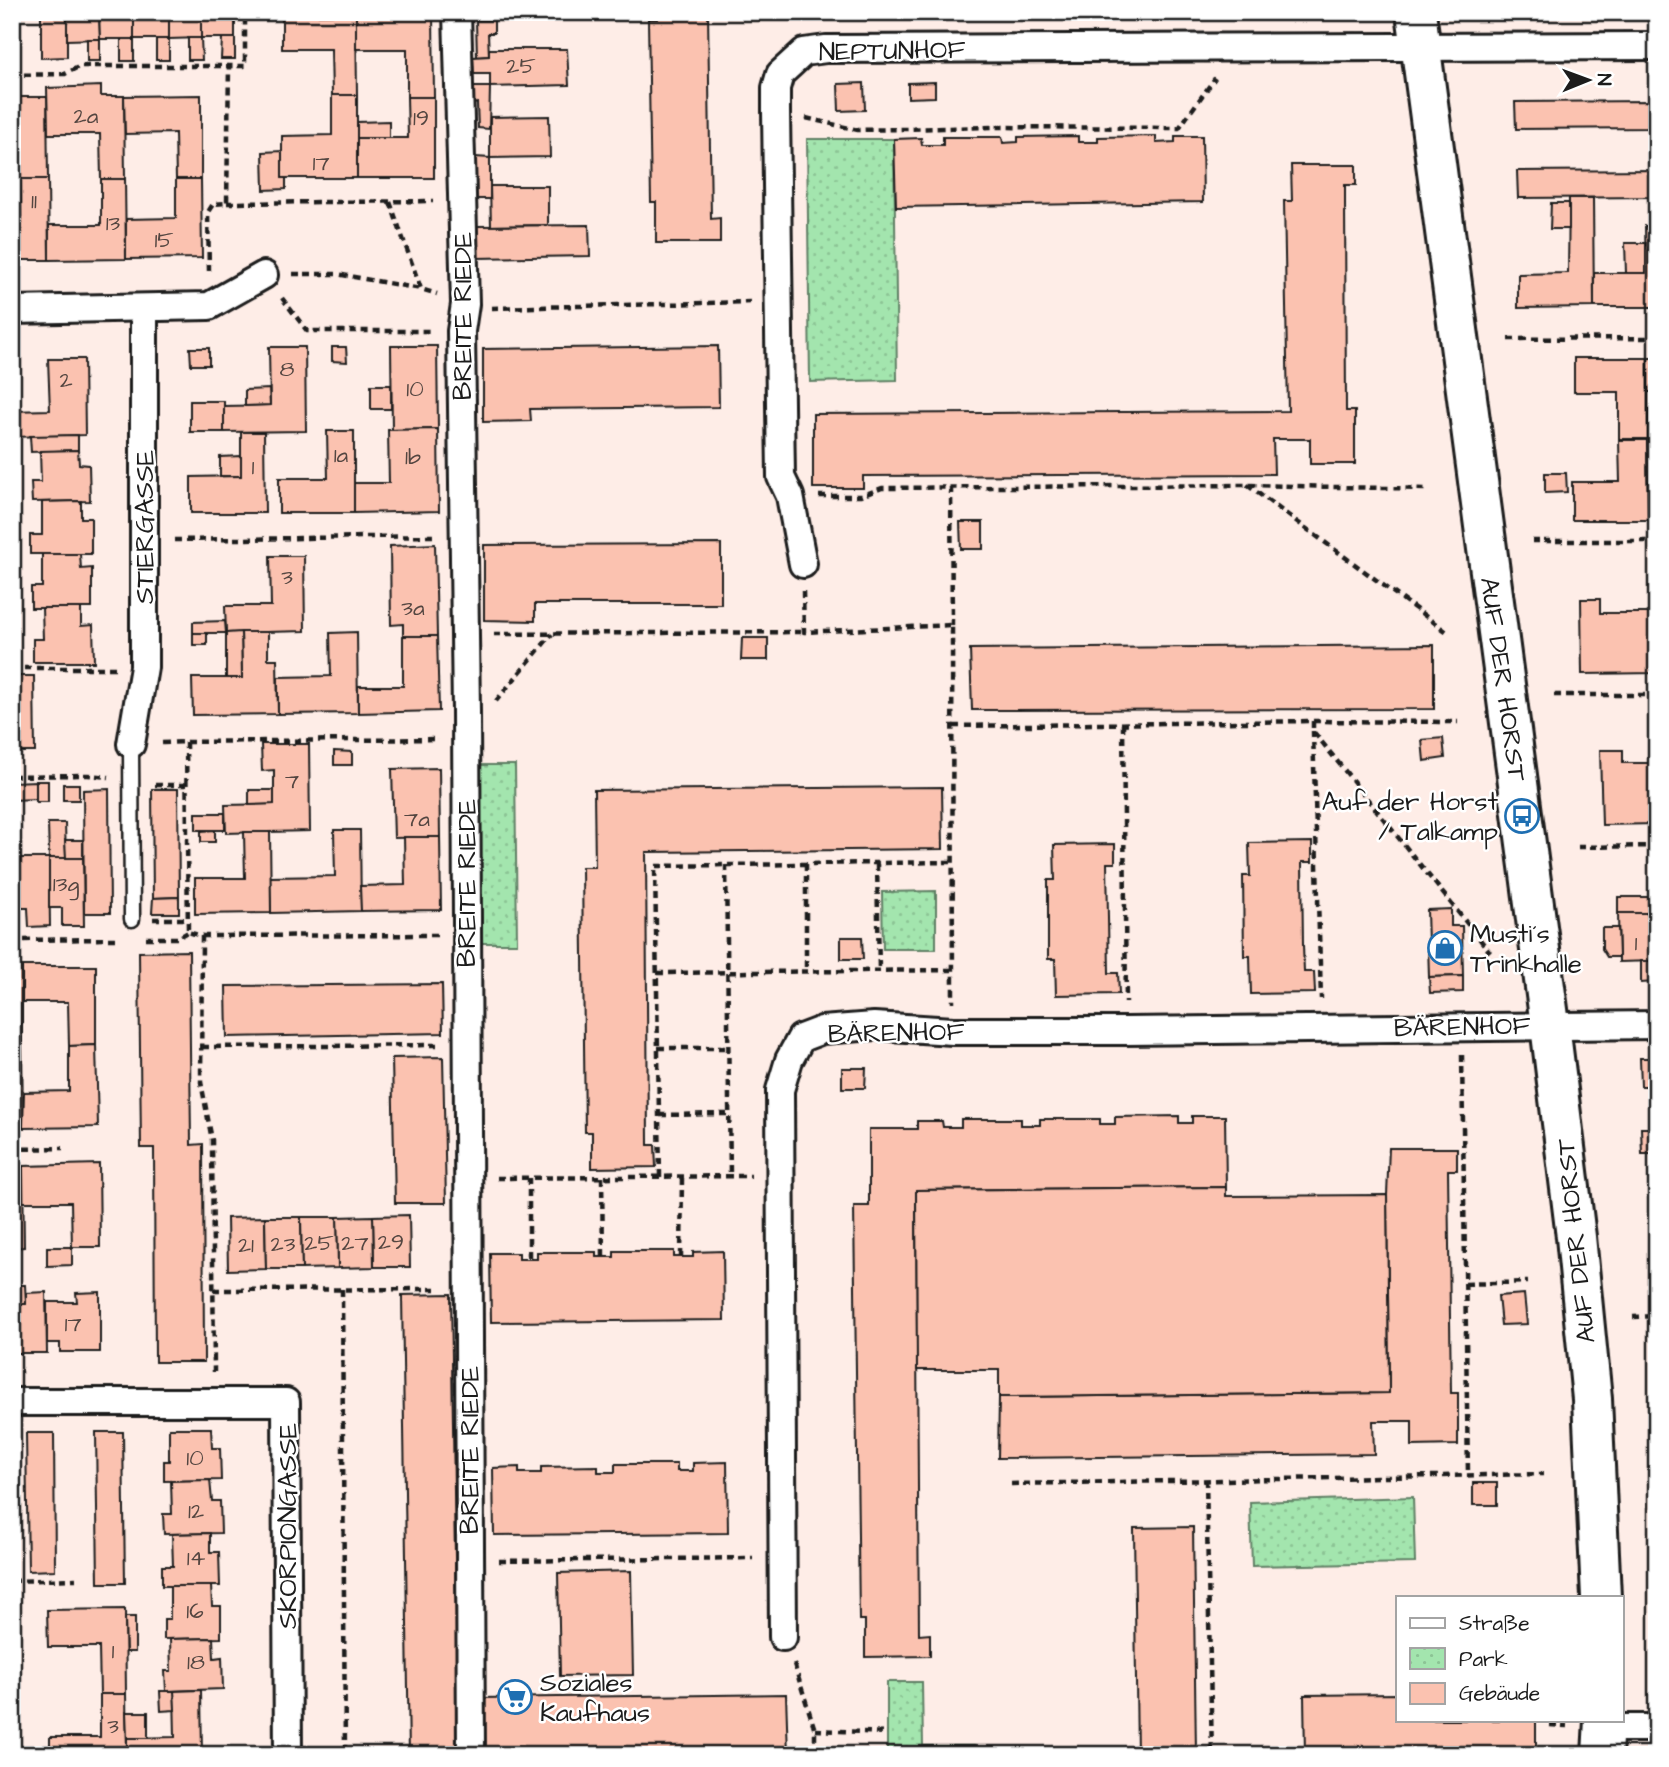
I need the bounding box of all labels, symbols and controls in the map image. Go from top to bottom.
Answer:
street label: NEPTUNHOF [818,32,966,70]
north arrow [1554,46,1624,116]
house number: 25 [506,50,536,82]
text: N [1590,74,1617,86]
house number: 2a [74,100,99,132]
house number: 19 [413,102,429,134]
house number: 17 [312,147,330,179]
house number: 11 [31,185,37,217]
house number: 13 [106,207,121,239]
house number: 15 [154,224,174,256]
street label: BREITE RIEDE [445,232,481,400]
house number: 8 [280,353,295,385]
house number: 2 [59,364,73,396]
house number: 10 [406,373,424,405]
house number: 1a [334,439,349,471]
house number: 1b [405,441,421,473]
street label: STIERGASSE [127,450,163,604]
house number: 1 [252,451,255,483]
house number: 3 [281,561,293,593]
street label: AUF DER HORST [1471,575,1535,784]
house number: 3a [401,592,425,624]
house number: 7 [285,765,299,797]
place label: Auf der Horst / Talkamp [1322,784,1498,850]
bus stop icon: Auf der Horst / Talkamp [1503,797,1541,835]
street label: BREITE RIEDE [449,799,485,967]
house number: 7a [404,803,430,835]
house number: 13g [53,868,79,901]
place label: Musti´s Trinkhalle [1470,916,1582,982]
house number: 1 [1635,927,1638,959]
shop icon: Musti´s Trinkhalle [1426,929,1464,967]
street label: BÄRENHOF [1393,1008,1531,1046]
street label: BÄRENHOF [827,1014,965,1052]
street label: AUF DER HORST [1547,1136,1605,1345]
house number: 29 [378,1226,404,1258]
house number: 25 [304,1227,334,1259]
house number: 27 [341,1227,369,1259]
house number: 23 [271,1228,296,1260]
house number: 21 [238,1229,254,1261]
house number: 17 [64,1308,82,1340]
street label: BREITE RIEDE [452,1366,488,1534]
street label: SKORPIONGASSE [270,1423,306,1629]
house number: 10 [186,1442,204,1474]
house number: 12 [188,1495,204,1527]
house number: 14 [187,1542,206,1574]
house number: 16 [186,1595,204,1627]
legend [1396,1596,1624,1722]
text: Straße [1459,1609,1530,1638]
house number: 1 [112,1635,115,1667]
text: Park [1459,1645,1508,1674]
house number: 18 [187,1646,205,1678]
place label: Soziales Kaufhaus [540,1665,650,1731]
supermarket icon: Soziales Kaufhaus [496,1678,534,1716]
text: Gebäude [1459,1679,1540,1708]
house number: 3 [107,1710,119,1742]

